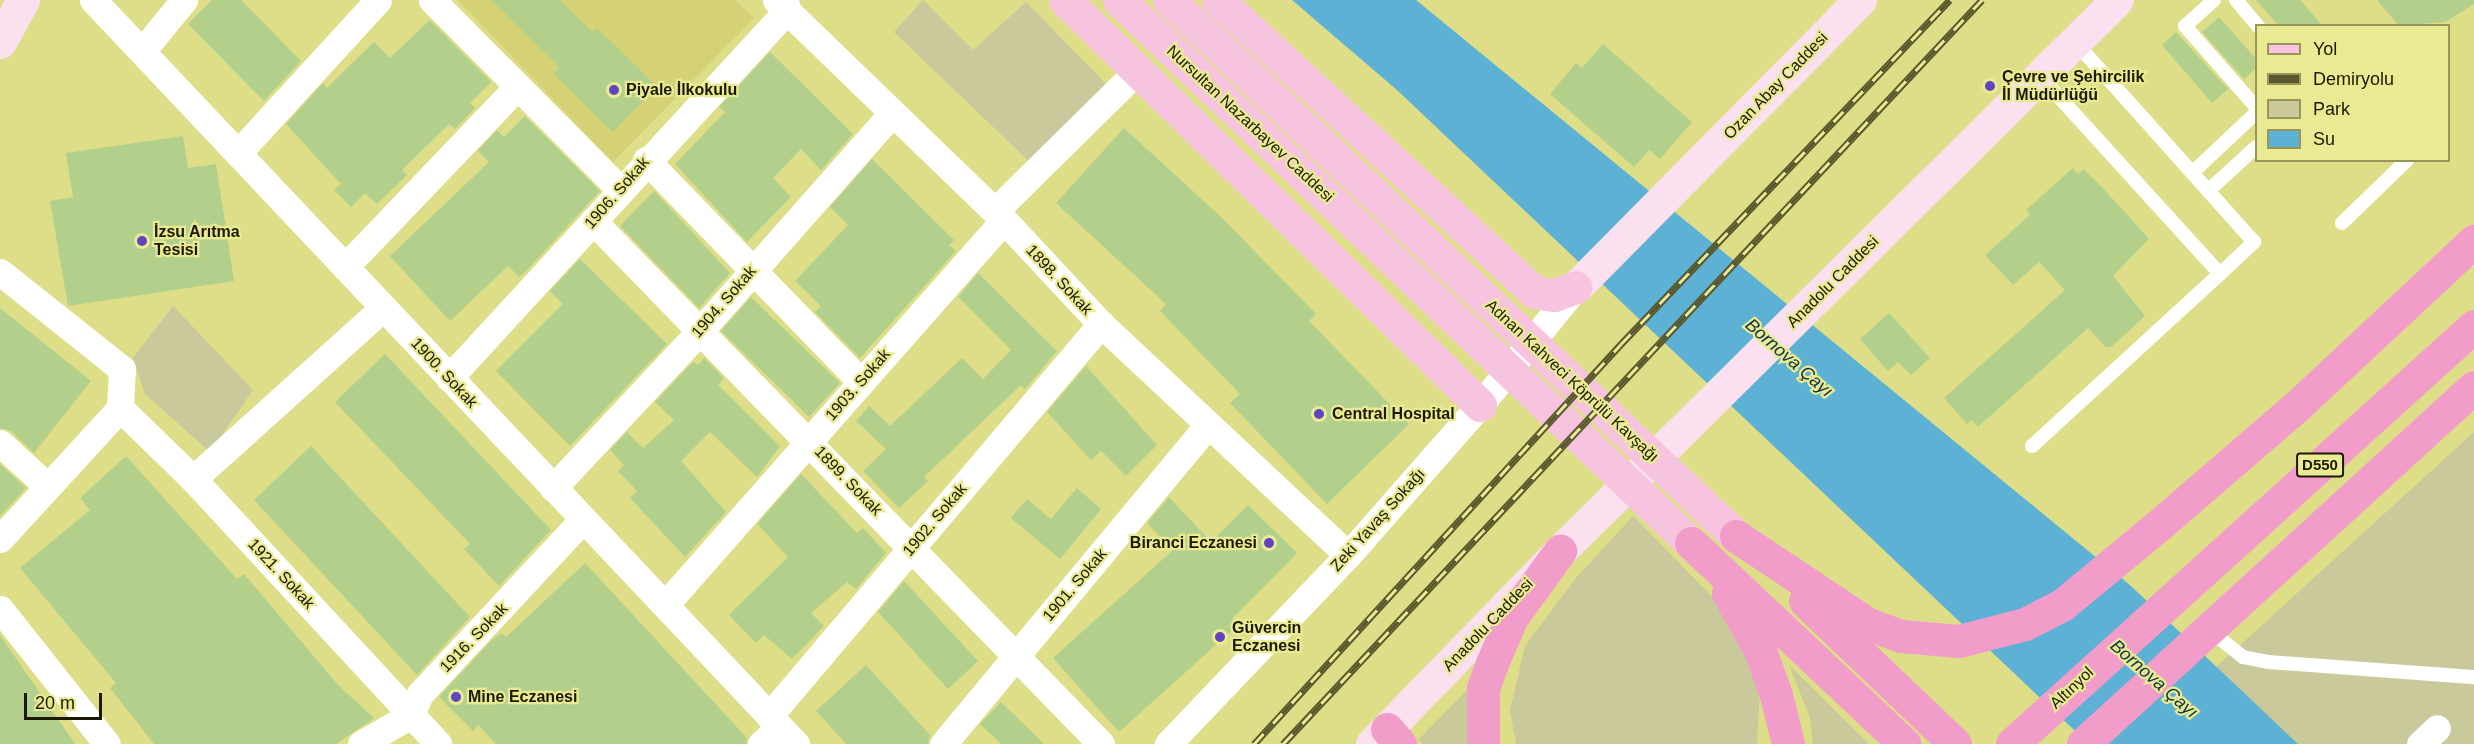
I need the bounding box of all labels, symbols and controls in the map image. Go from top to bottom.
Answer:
legend [2255,24,2450,162]
street label: Ozan Abay Caddesi [1720,28,1832,144]
text: Yol [2313,39,2337,59]
street label: Nursultan Nazarbayev Caddesi [1162,41,1338,207]
place label: Çevre ve Şehircilik İl Müdürlüğü [2002,67,2144,105]
text: Demiryolu [2313,69,2394,89]
marker: Çevre ve Şehircilik İl Müdürlüğü [1983,79,1997,93]
place label: Piyale İlkokulu [626,80,737,100]
marker: Piyale İlkokulu [607,83,621,97]
text: Park [2313,99,2350,119]
text: Su [2313,129,2335,149]
street label: 1906. Sokak [581,153,653,233]
place label: İzsu Arıtma Tesisi [154,222,240,260]
street label: Anadolu Caddesi [1783,232,1883,332]
marker: İzsu Arıtma Tesisi [135,234,149,248]
street label: 1898. Sokak [1022,241,1096,319]
street label: 1904. Sokak [688,262,760,342]
street label: Adnan Kahveci Köprülü Kavşağı [1482,296,1662,466]
water label: Bornova Çayı [1741,314,1837,402]
street label: 1900. Sokak [407,334,481,412]
street label: 1903. Sokak [822,345,894,425]
place label: Central Hospital [1332,404,1455,424]
marker: Central Hospital [1310,405,1328,423]
street label: 1899. Sokak [810,442,886,520]
road number: D550 [2296,453,2344,477]
street label: Zeki Yavaş Sokağı [1327,464,1429,576]
street label: 1902. Sokak [899,480,971,560]
place label: Biranci Eczanesi [1130,533,1257,553]
street label: 1921. Sokak [244,535,318,613]
marker: Biranci Eczanesi [1262,536,1276,550]
street label: 1901. Sokak [1039,545,1111,625]
street label: Anadolu Caddesi [1439,574,1537,676]
street label: 1916. Sokak [436,599,512,677]
place label: Güvercin Eczanesi [1232,618,1301,656]
marker: Güvercin Eczanesi [1213,630,1227,644]
water label: Bornova Çayı [2106,635,2202,723]
street label: Altınyol [2046,663,2098,713]
scale bar [27,681,105,719]
place label: Mine Eczanesi [468,687,577,707]
marker: Mine Eczanesi [449,690,463,704]
text: 20 m [35,693,75,713]

